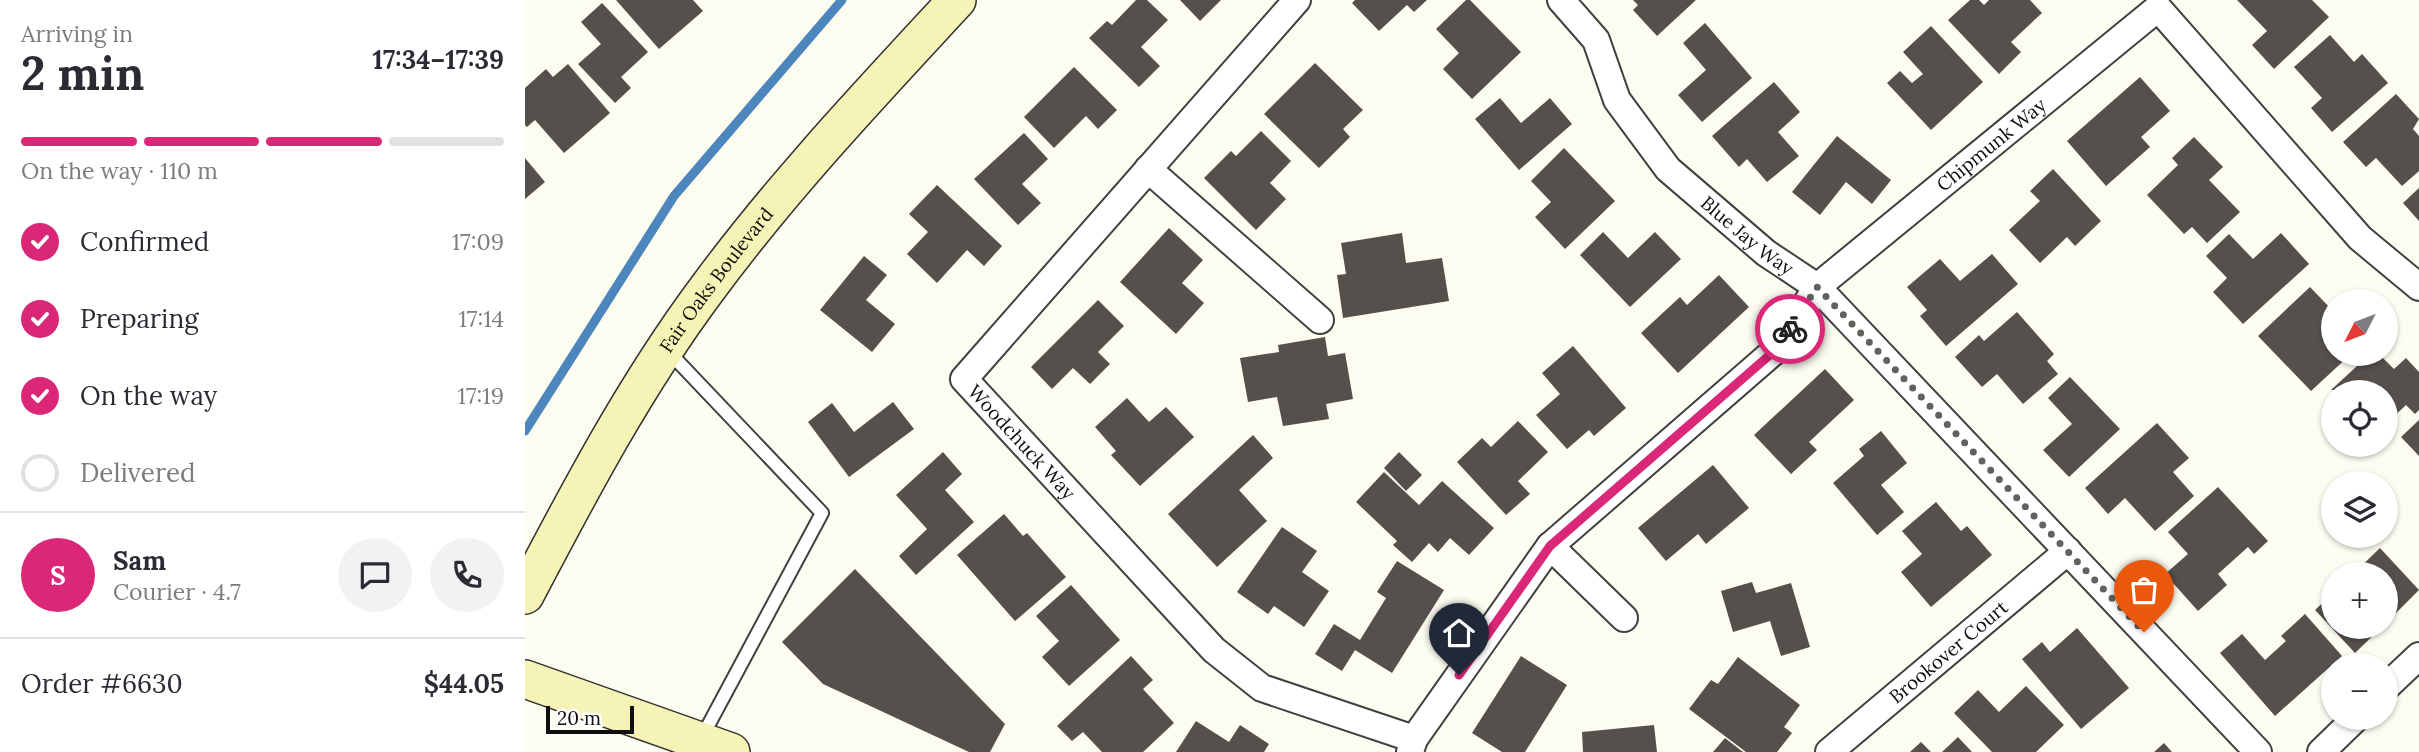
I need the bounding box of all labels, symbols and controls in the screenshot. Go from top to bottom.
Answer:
text: Arriving in [21,19,133,48]
text: 17:34–17:39 [373,43,504,76]
text: 2 min [21,44,144,103]
street label: Chipmunk Way [1931,93,2051,196]
text: On the way · 110 m [21,156,218,185]
street label: Blue Jay Way [1696,191,1798,280]
street label: Fair Oaks Boulevard [654,202,778,357]
icon: check [21,223,59,261]
text: Confirmed [80,225,209,258]
text: 17:09 [452,227,504,256]
north arrow [2321,289,2397,366]
map controls [2321,289,2398,730]
courier [1755,294,1825,364]
icon: check [21,300,59,338]
text: Preparing [80,302,199,335]
text: 17:14 [458,304,504,333]
icon: bike [1771,310,1809,348]
icon: check [21,377,59,415]
text: On the way [80,379,217,412]
street label: Woodchuck Way [963,379,1081,504]
button: locate [2321,380,2398,457]
text: 17:19 [458,381,504,410]
text: Delivered [80,456,196,489]
button: layers [2321,471,2398,548]
button: chat [338,538,412,612]
button: phone [430,538,504,612]
text: Sam [113,544,166,577]
text: S [50,559,66,592]
pin [2114,560,2174,632]
button: + [2321,562,2398,639]
icon: bag [2125,571,2163,609]
text: Courier · 4.7 [113,577,241,606]
street label: Brookover Court [1884,594,2013,708]
pin [1429,603,1489,675]
icon: home [1440,614,1478,652]
button: − [2321,653,2398,730]
text: Order #6630 [21,667,183,700]
text: $44.05 [424,667,504,700]
scale bar [546,703,633,735]
text: 20 m [557,706,601,730]

